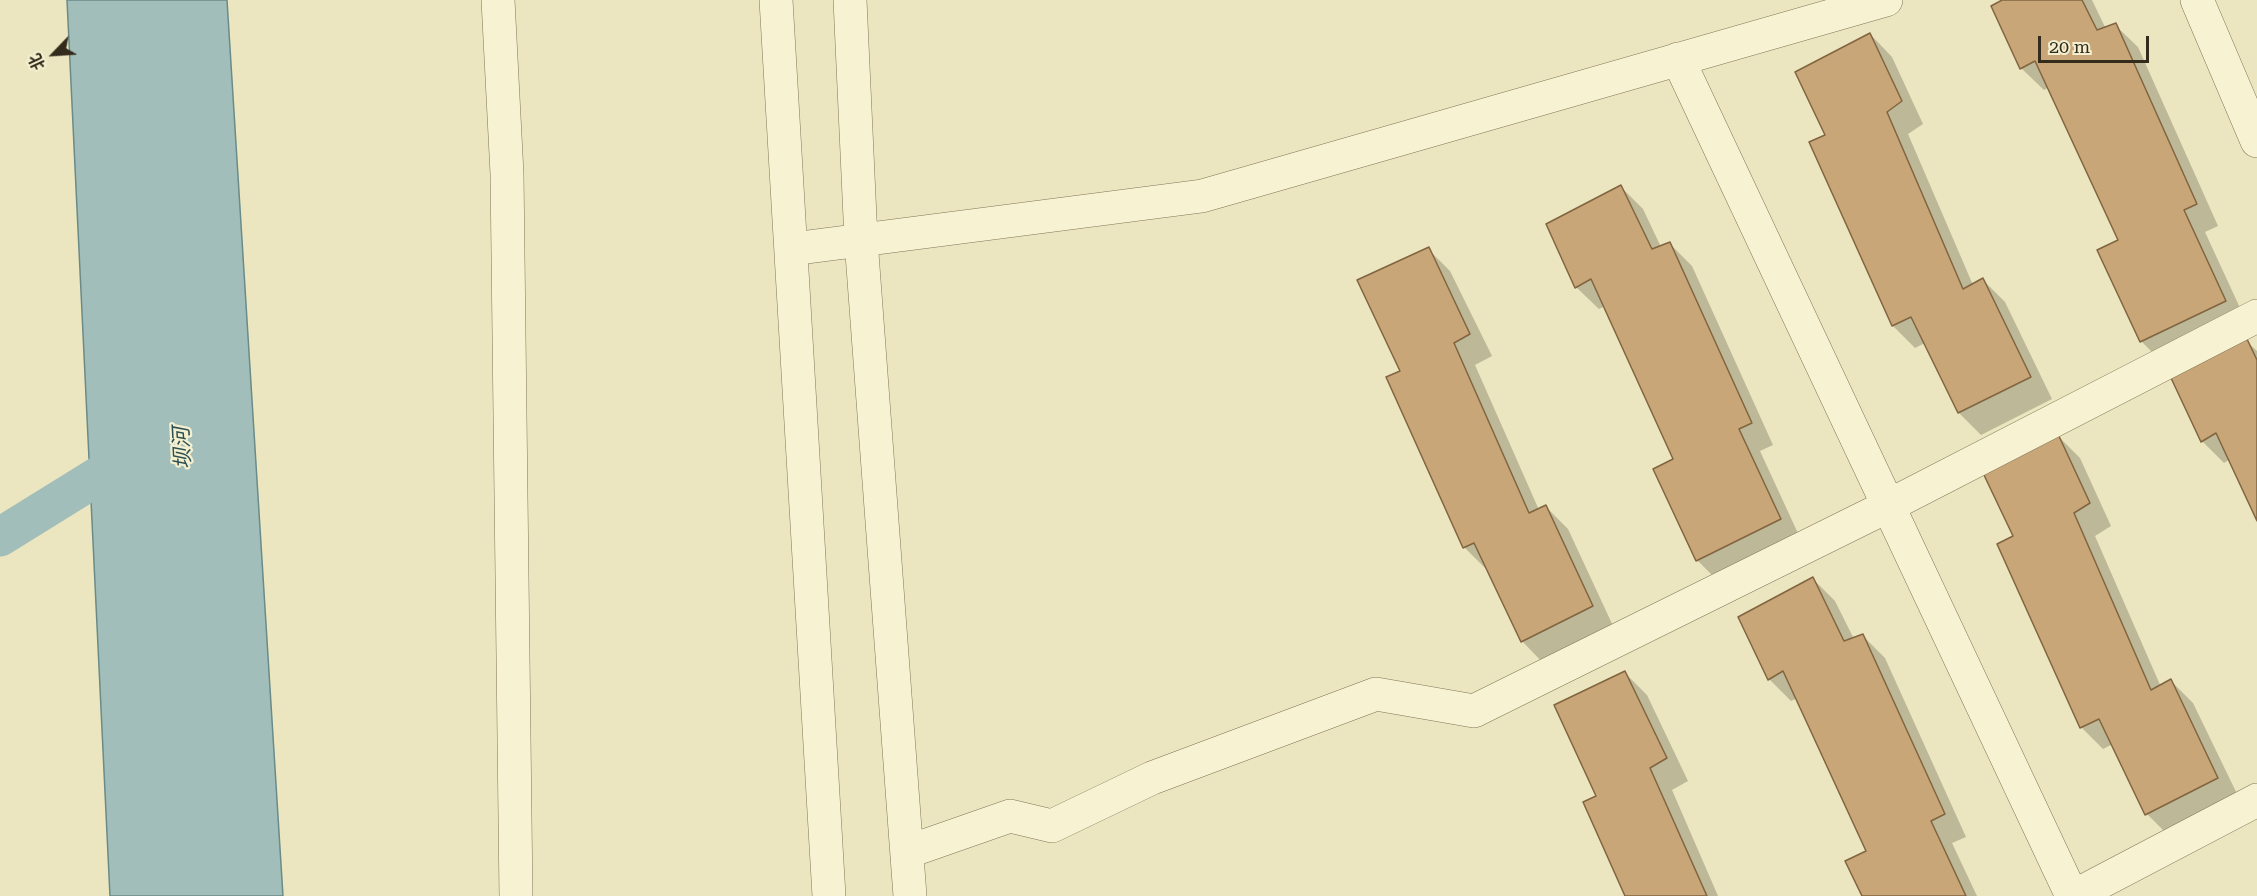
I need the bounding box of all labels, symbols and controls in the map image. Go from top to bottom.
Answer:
north arrow [24,24,84,84]
scale bar [2041,24,2152,62]
text: 20 m [2049,36,2090,57]
text: 北 [25,51,49,73]
water label: 坝河 [169,426,197,470]

